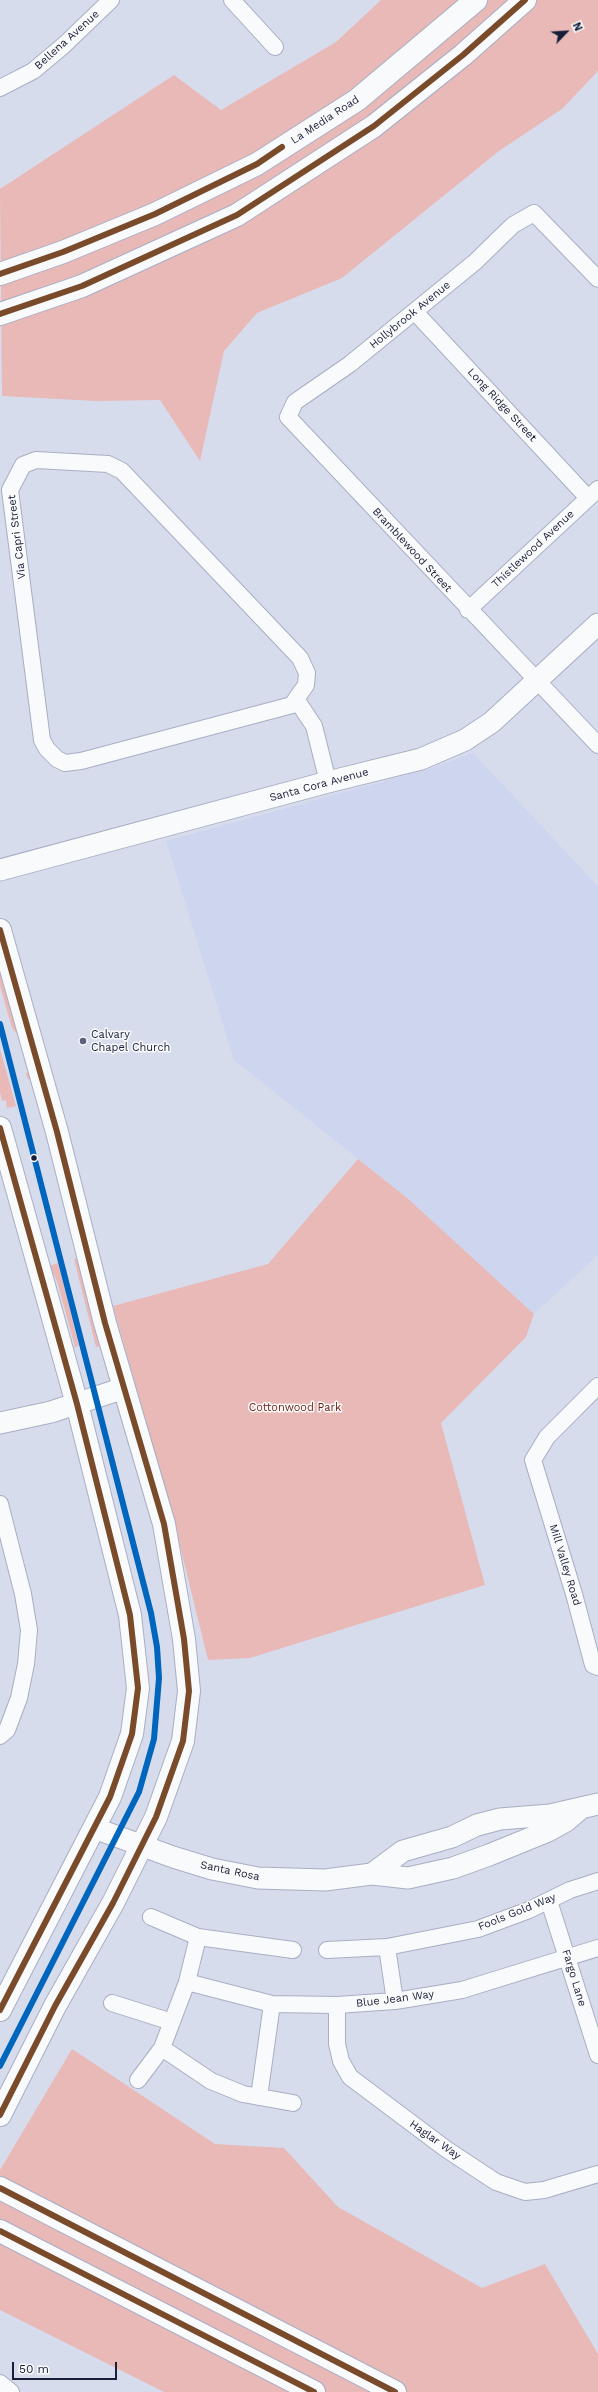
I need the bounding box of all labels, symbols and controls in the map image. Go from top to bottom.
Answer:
street label: Bellena Avenue [32,8,102,72]
north arrow [546,12,586,52]
text: N [570,20,585,33]
street label: La Media Road [288,93,362,147]
street label: Hollybrook Avenue [367,278,453,352]
street label: Long Ridge Street [465,366,539,444]
street label: Via Capri Street [5,494,29,580]
street label: Bramblewood Street [369,505,455,595]
street label: Thistlewood Avenue [489,507,577,591]
street label: Santa Cora Avenue [268,765,370,805]
place label: Calvary Chapel Church [91,1028,170,1054]
marker: Calvary Chapel Church [78,1036,88,1046]
unlabelled marker [29,1153,39,1163]
park label: Cottonwood Park [249,1401,341,1415]
street label: Mill Valley Road [546,1523,584,1607]
street label: Santa Rosa [199,1858,261,1884]
street label: Fools Gold Way [476,1890,558,1934]
street label: Fargo Lane [559,1948,589,2008]
street label: Blue Jean Way [355,1988,435,2010]
street label: Haglar Way [407,2117,463,2163]
scale bar [14,2354,119,2380]
text: 50 m [19,2362,49,2376]

